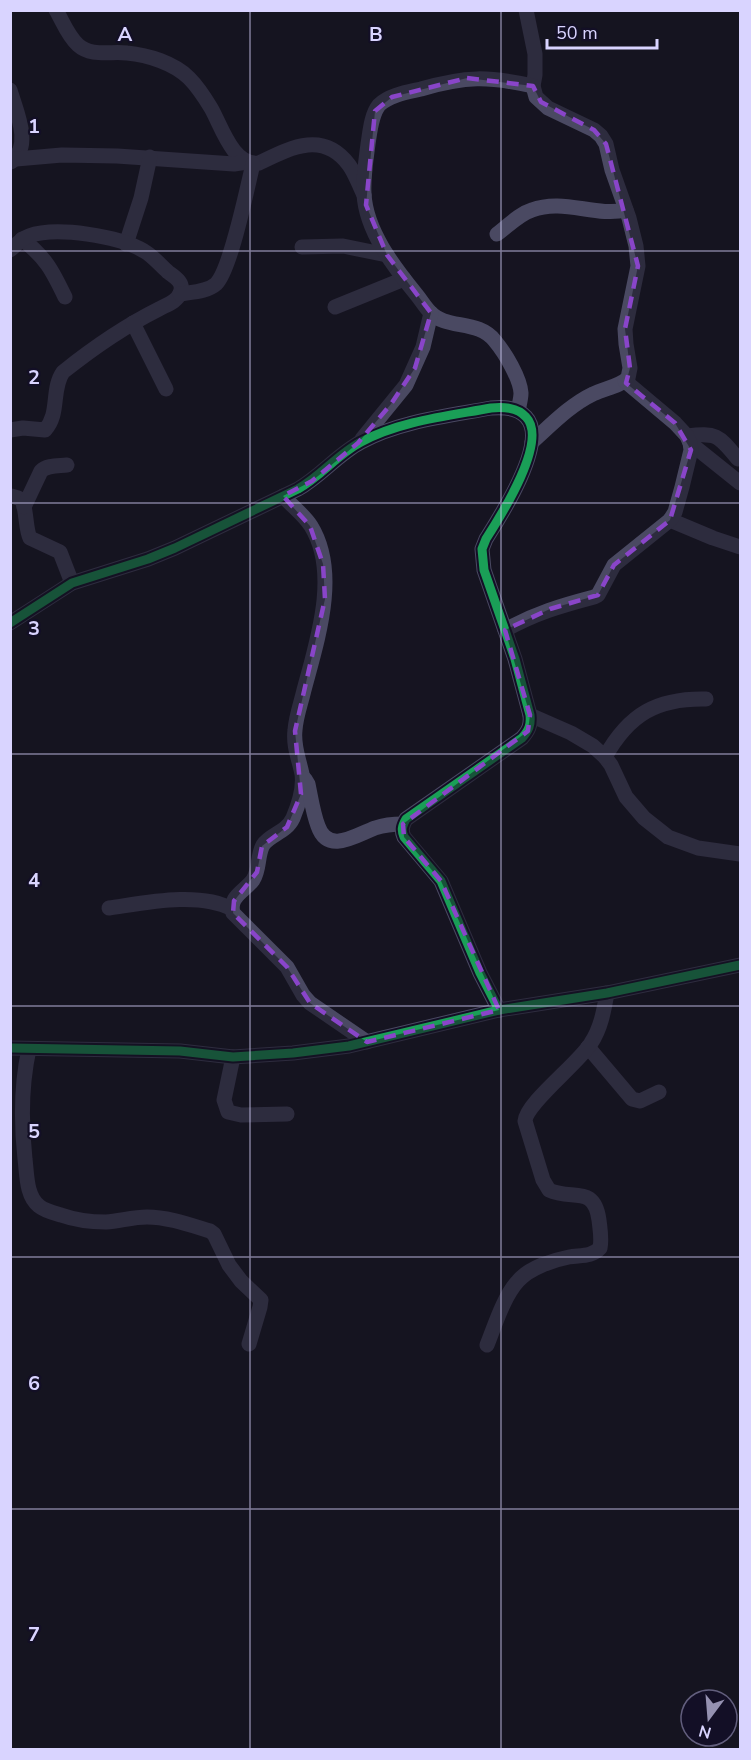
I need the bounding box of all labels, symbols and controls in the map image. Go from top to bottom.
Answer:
scale bar [547,12,656,50]
text: A [118,21,133,48]
text: B [369,21,383,48]
text: 50 m [556,21,598,45]
text: 1 [28,113,40,140]
text: 2 [28,364,40,391]
text: 3 [28,615,40,642]
text: 4 [28,867,40,894]
text: 5 [28,1118,40,1145]
text: 6 [28,1370,40,1397]
text: 7 [28,1621,40,1648]
north arrow [679,1688,739,1748]
text: N [696,1719,714,1744]

